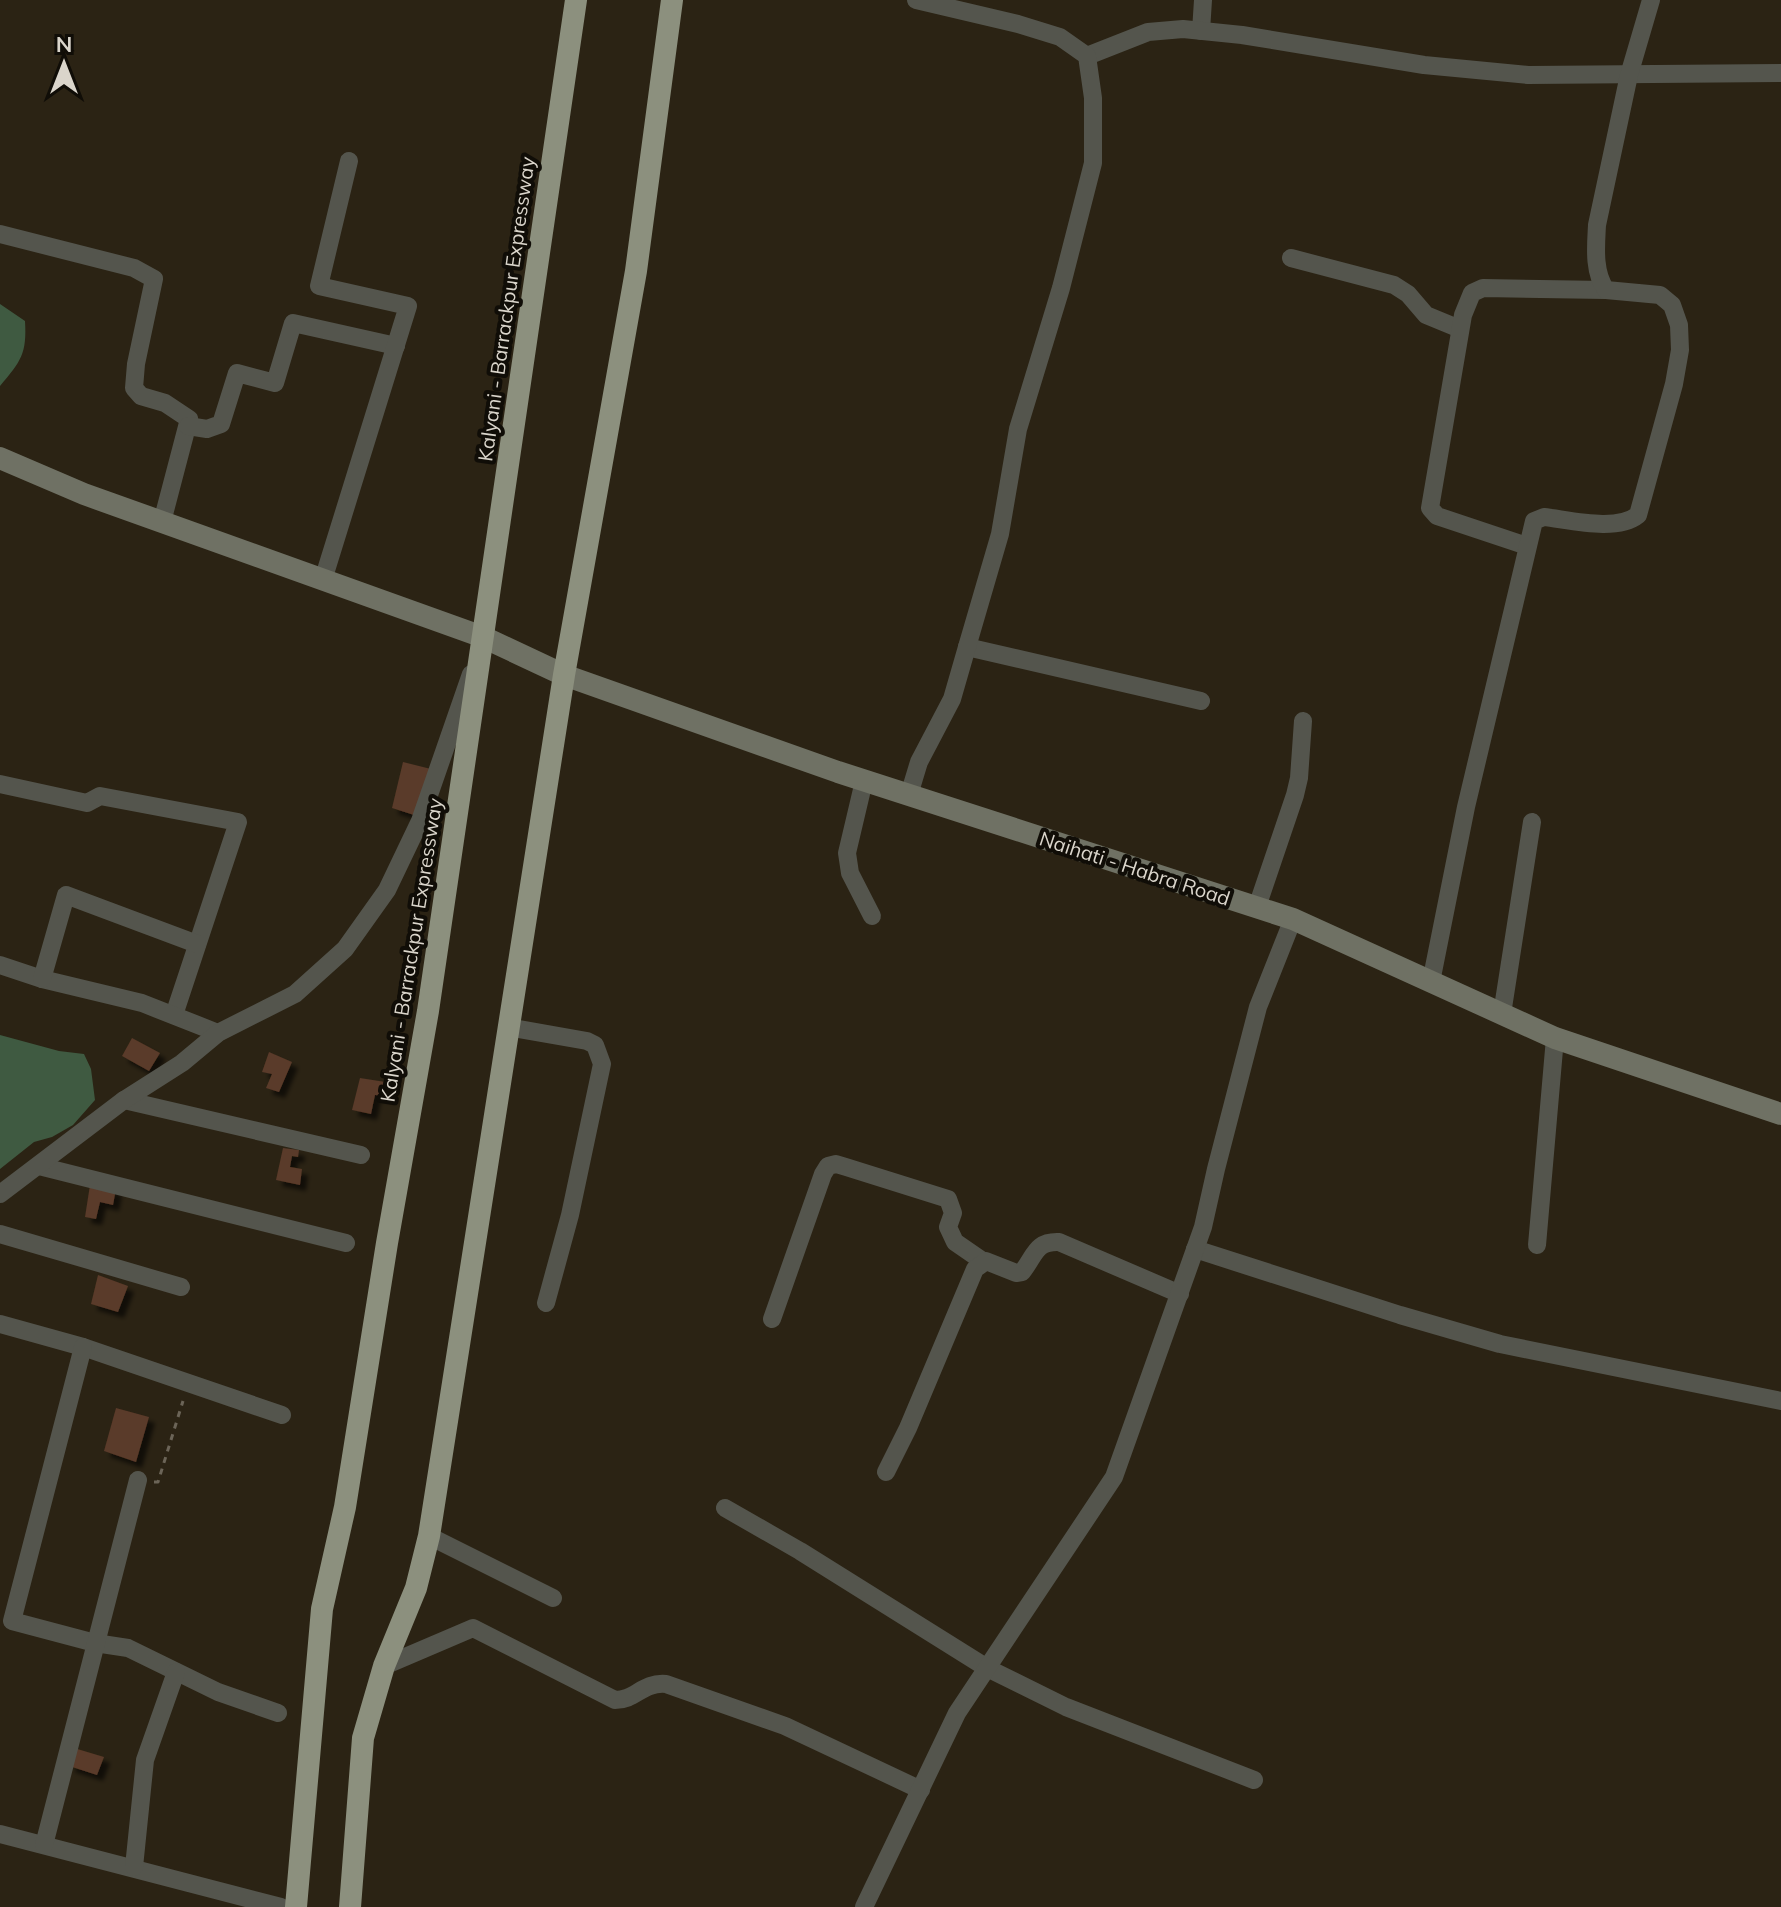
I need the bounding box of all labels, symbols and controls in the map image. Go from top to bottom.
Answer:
north arrow [24,24,104,104]
text: N [56,30,72,58]
street label: Kalyani - Barrackpur Expressway [472,155,540,463]
street label: Kalyani - Barrackpur Expressway [375,796,447,1104]
street label: Naihati - Habra Road [1037,825,1233,911]

